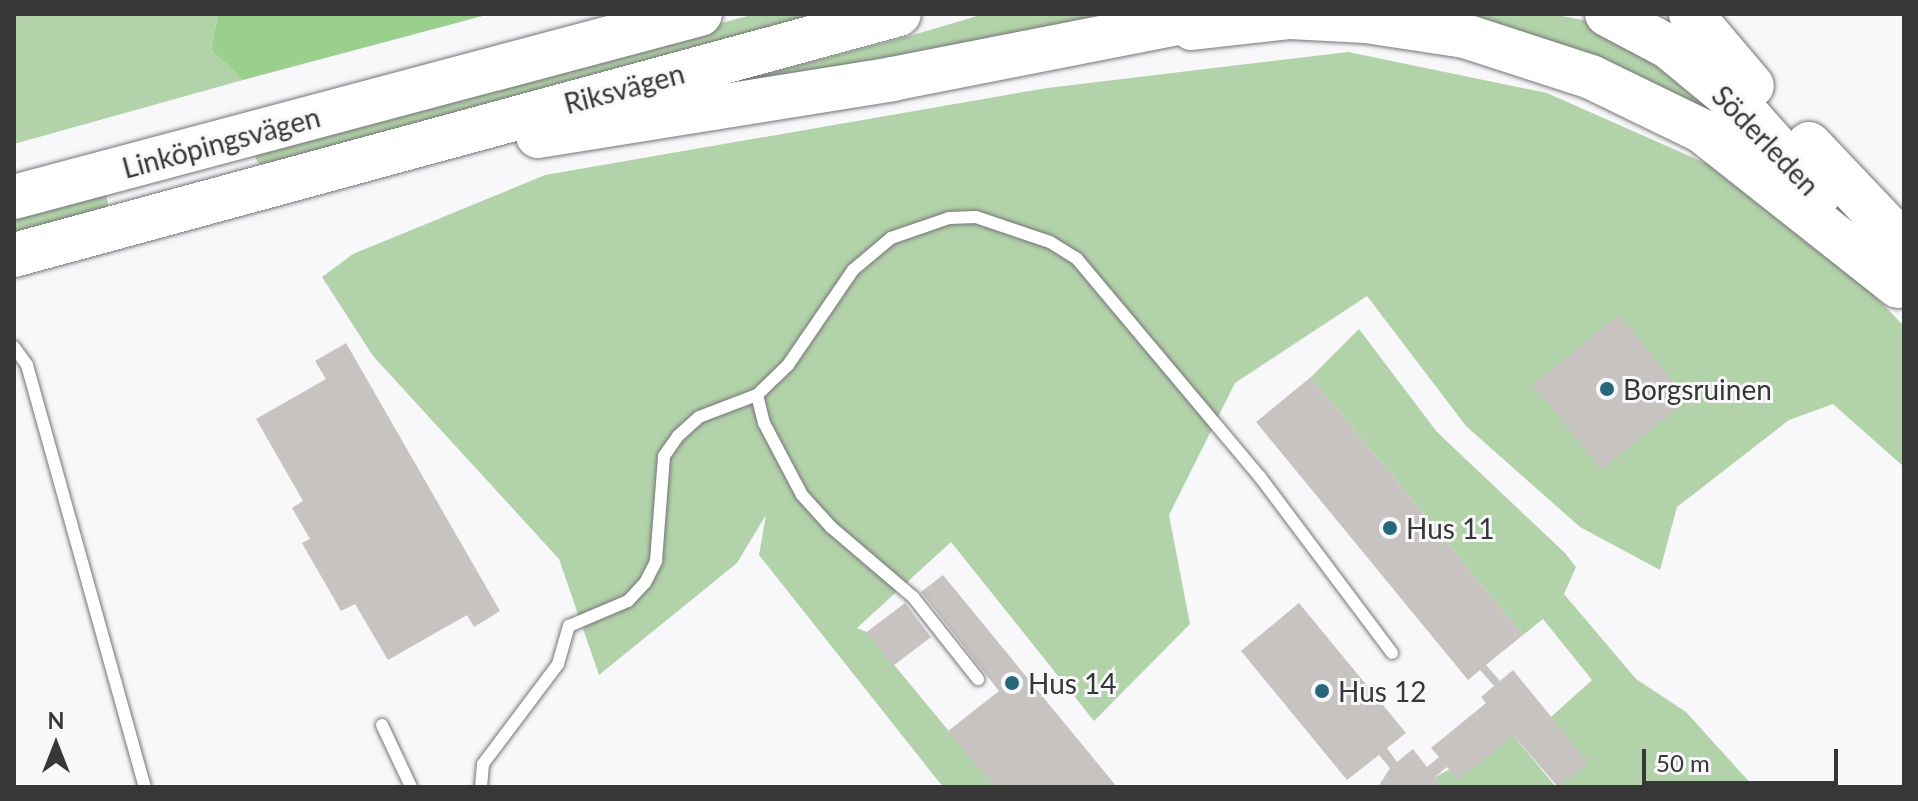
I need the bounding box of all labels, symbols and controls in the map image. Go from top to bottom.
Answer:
street label: Riksvägen [560,56,688,120]
street label: Söderleden [1706,78,1826,202]
street label: Linköpingsvägen [118,99,324,185]
place label: Borgsruinen [1623,372,1772,406]
marker: Borgsruinen [1598,380,1616,398]
place label: Hus 11 [1406,511,1495,545]
marker: Hus 11 [1381,519,1399,537]
place label: Hus 14 [1028,666,1117,700]
marker: Hus 14 [1003,674,1021,692]
place label: Hus 12 [1338,674,1427,708]
marker: Hus 12 [1313,682,1331,700]
north arrow [16,705,96,785]
text: N [48,707,64,734]
scale bar [1646,733,1842,783]
text: 50 m [1656,748,1710,777]

